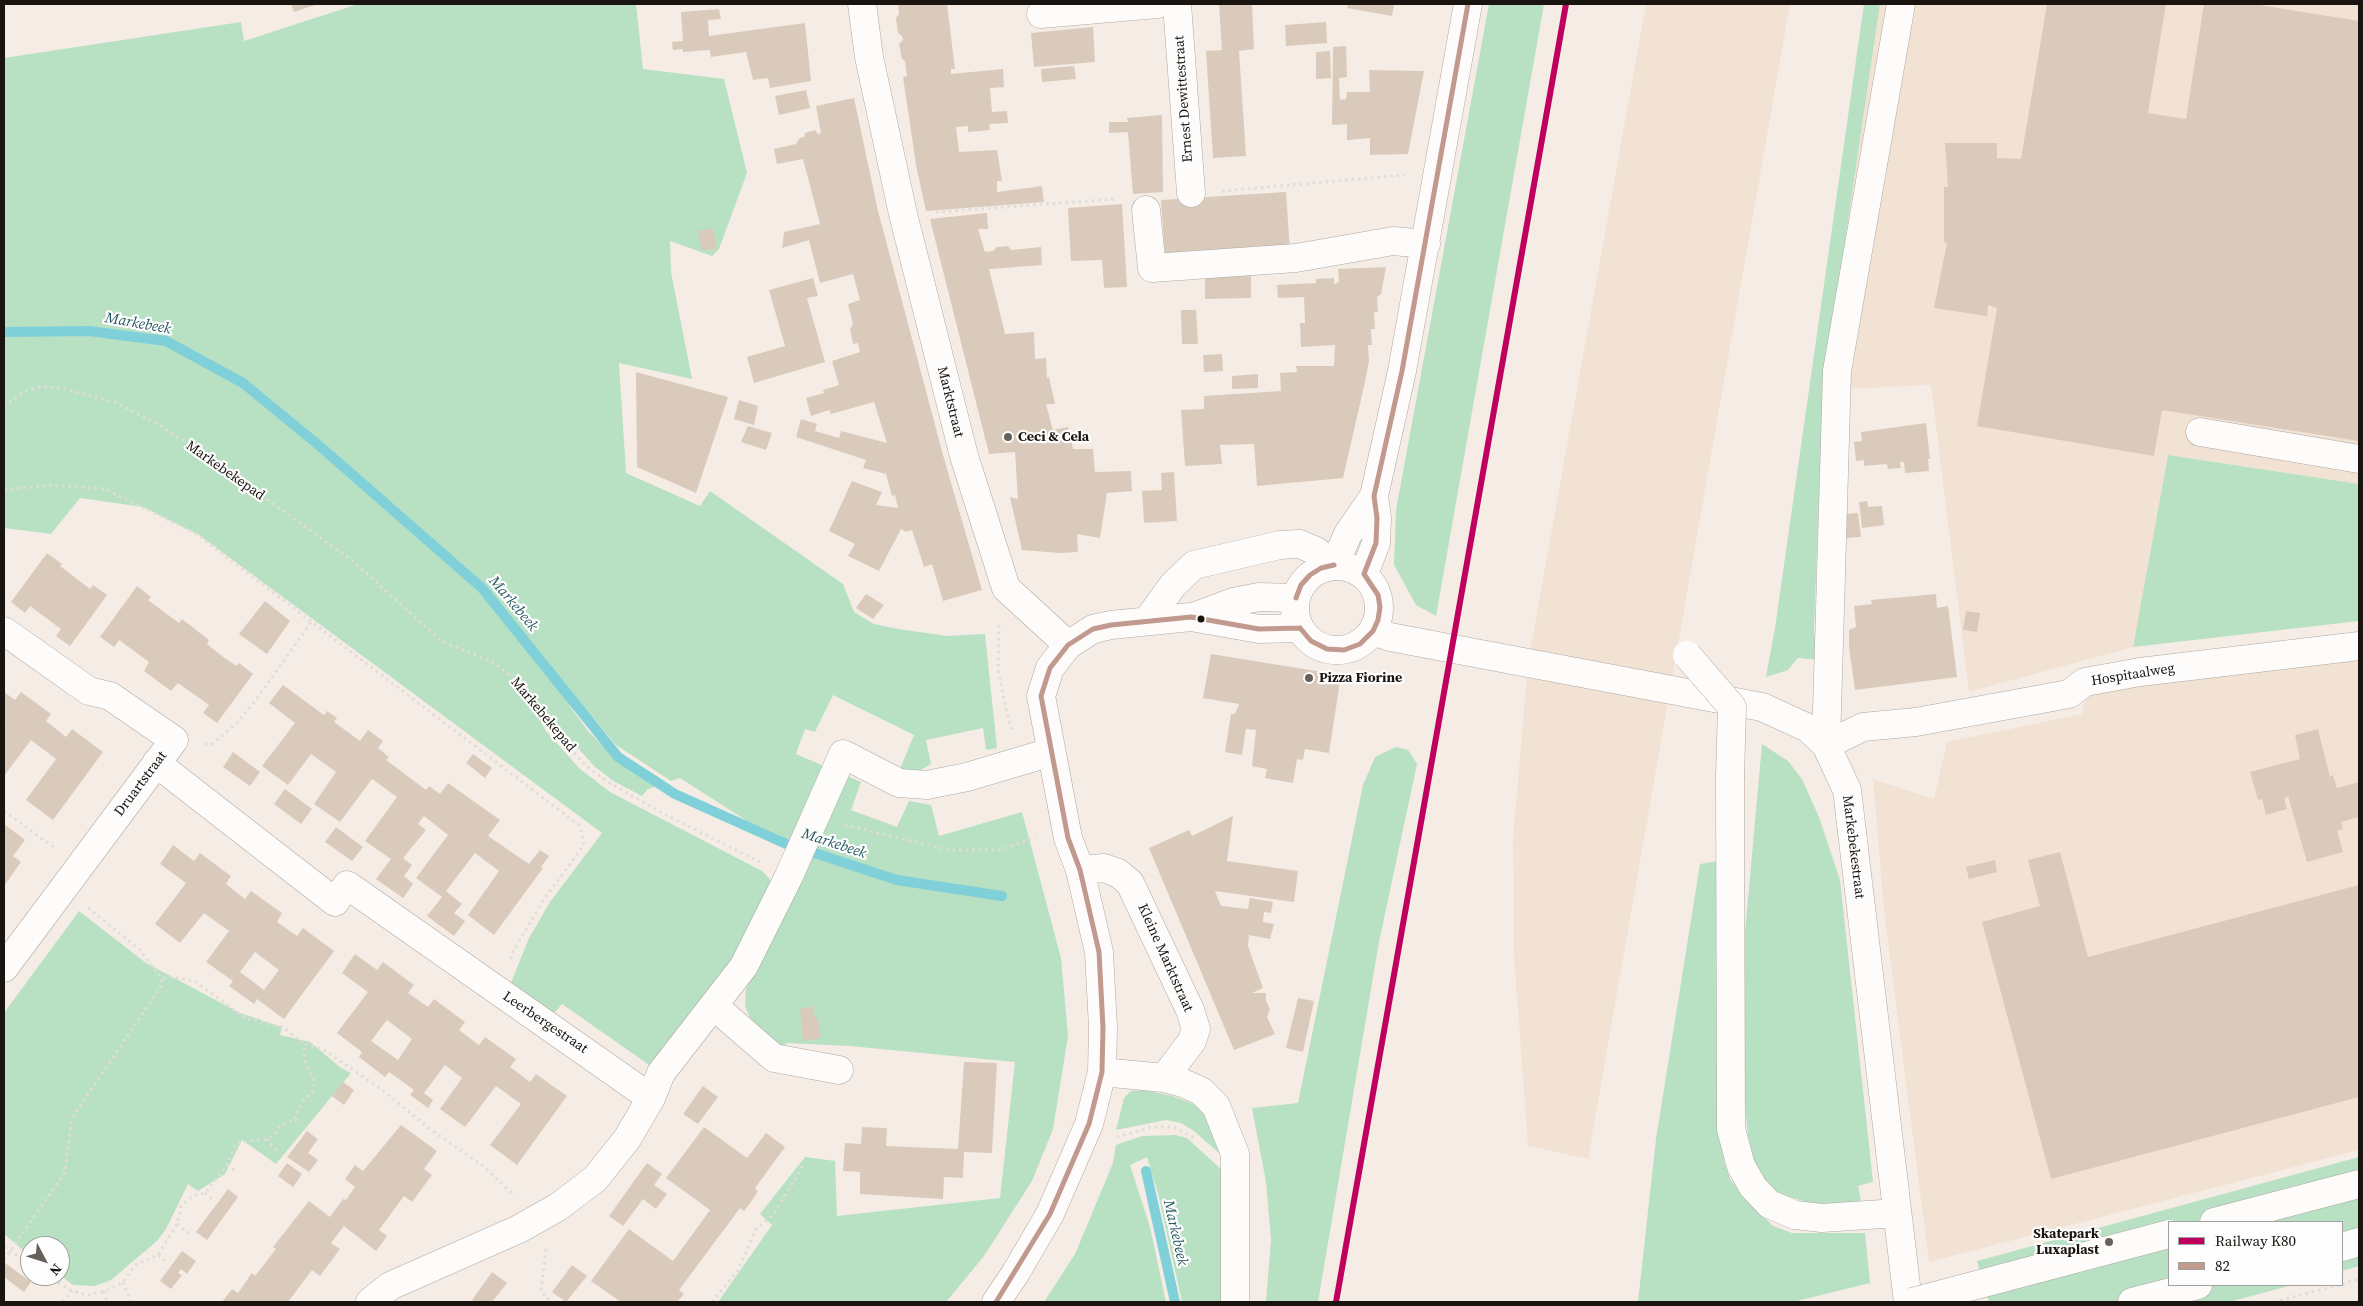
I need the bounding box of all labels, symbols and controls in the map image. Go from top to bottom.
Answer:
street label: Ernest Dewittestraat [1171,35,1197,163]
water label: Markebeek [104,309,172,339]
street label: Marktstraat [933,365,967,439]
place label: Ceci & Cela [1018,429,1089,445]
marker: Ceci & Cela [1002,431,1014,443]
street label: Markebekepad [182,438,268,504]
water label: Markebeek [485,573,541,635]
unlabelled marker [1196,614,1206,624]
street label: Hospitaalweg [2090,660,2176,690]
place label: Pizza Fiorine [1319,670,1402,686]
marker: Pizza Fiorine [1303,672,1315,684]
street label: Markebekepad [507,674,579,756]
street label: Druartstraat [111,748,171,820]
street label: Markebekestraat [1838,794,1868,900]
water label: Markebeek [799,825,869,863]
street label: Kleine Marktstraat [1134,901,1196,1015]
street label: Leerbergestraat [499,988,591,1058]
water label: Markebeek [1159,1198,1191,1268]
legend [2168,1221,2343,1286]
place label: Skatepark Luxaplast [2033,1226,2099,1258]
text: Railway K80 [2215,1230,2296,1251]
north arrow [20,1236,70,1286]
marker: Skatepark Luxaplast [2103,1236,2115,1248]
text: 82 [2215,1255,2230,1276]
text: N [45,1260,67,1280]

